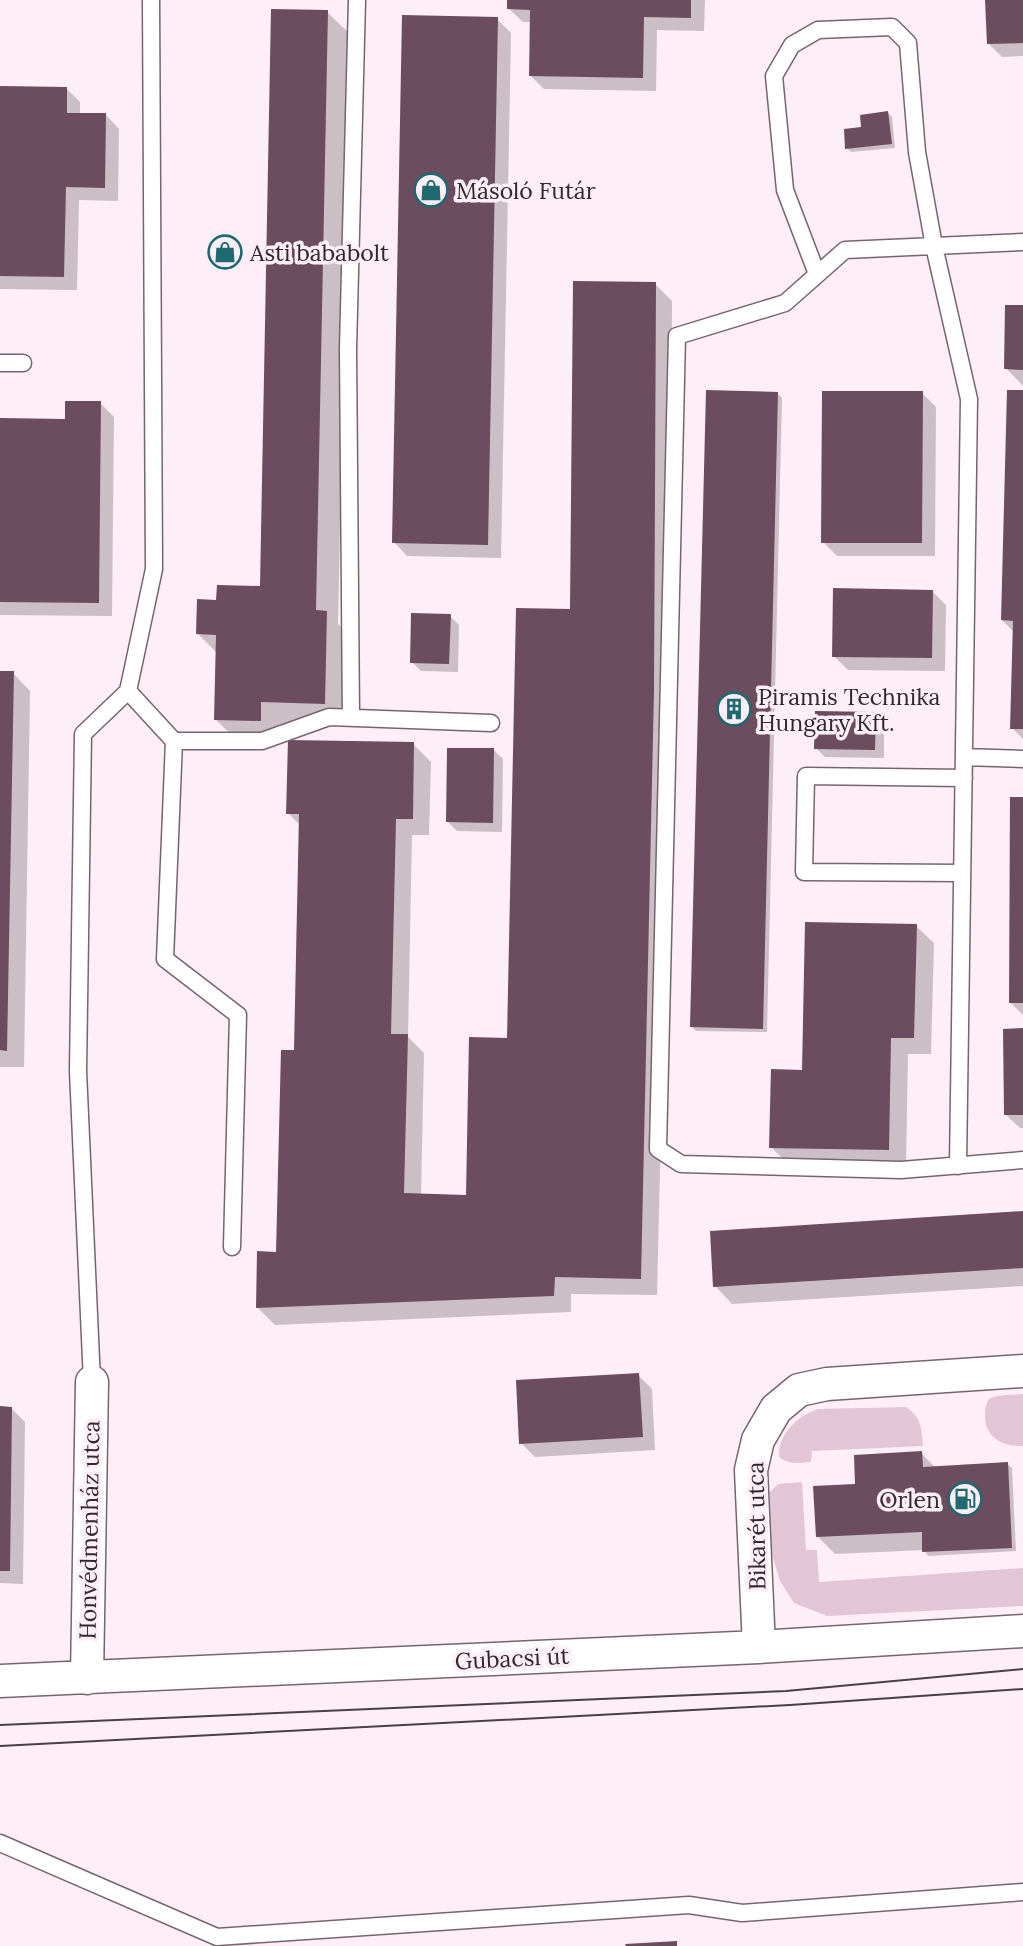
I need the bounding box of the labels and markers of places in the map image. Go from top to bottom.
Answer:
shop icon: Másoló Futár [412,171,450,209]
place label: Másoló Futár [456,176,596,205]
shop icon: Asti bababolt [206,233,244,271]
place label: Asti bababolt [249,238,389,267]
place label: Piramis Technika Hungary Kft. [758,682,941,737]
building icon: Piramis Technika Hungary Kft. [715,690,753,728]
fuel station icon: Orlen [946,1480,984,1518]
place label: Orlen [879,1485,940,1514]

